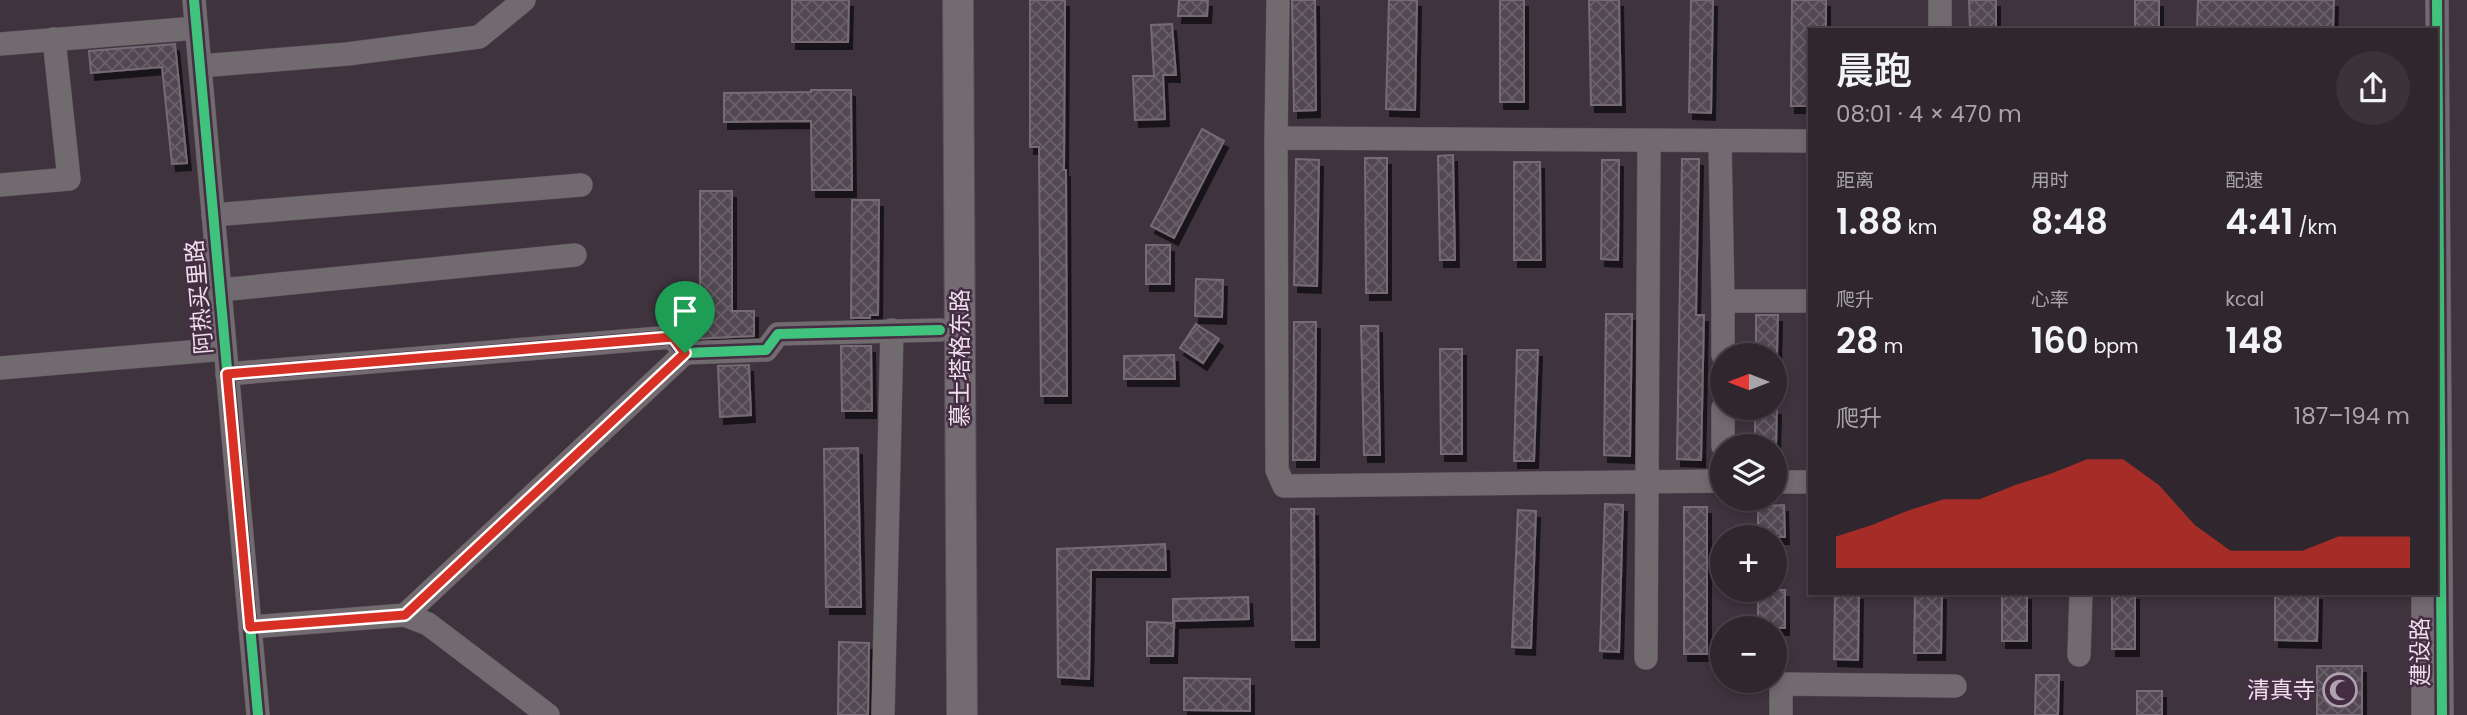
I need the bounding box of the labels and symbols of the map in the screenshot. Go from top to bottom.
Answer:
street label: 阿热买里路 [178,238,220,356]
pin [655,281,715,353]
street label: 慕士塔格东路 [944,289,976,427]
north arrow [1710,343,1787,420]
street label: 建设路 [2404,618,2436,687]
mosque icon: 清真寺 [2321,671,2359,709]
place label: 清真寺 [2247,674,2316,706]

